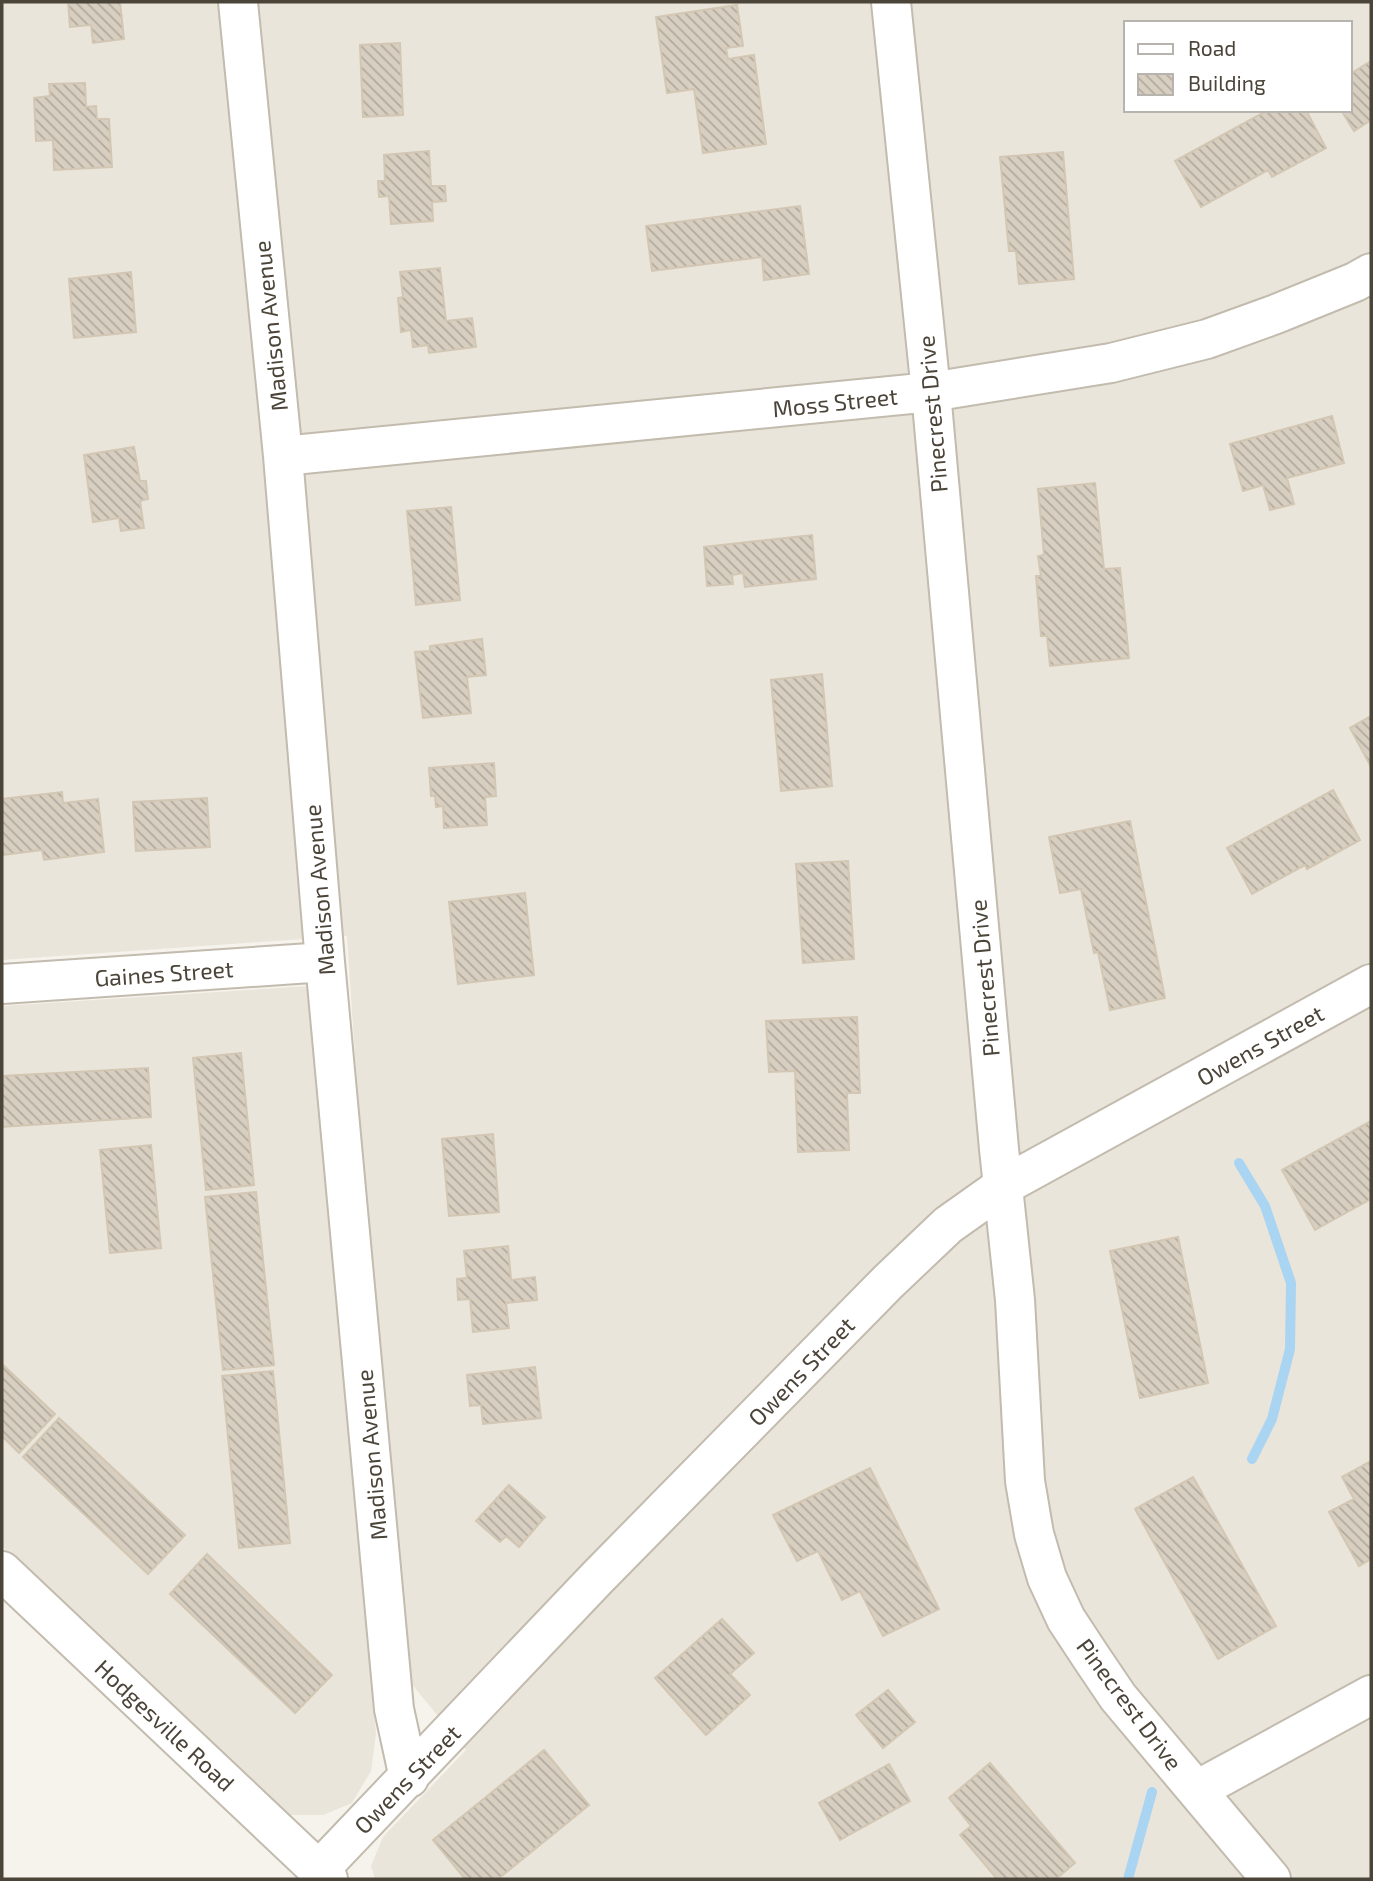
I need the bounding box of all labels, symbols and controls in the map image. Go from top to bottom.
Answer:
legend [1124,21,1352,112]
text: Road [1188,35,1236,60]
text: Building [1188,70,1266,95]
street label: Madison Avenue [247,239,293,413]
street label: Pinecrest Drive [911,334,953,494]
street label: Moss Street [771,381,899,422]
street label: Madison Avenue [298,803,340,977]
street label: Pinecrest Drive [963,898,1005,1058]
street label: Gaines Street [94,954,235,992]
street label: Owens Street [1192,999,1329,1091]
street label: Owens Street [742,1311,860,1431]
street label: Madison Avenue [350,1368,392,1542]
street label: Pinecrest Drive [1071,1633,1189,1775]
street label: Hodgesville Road [90,1653,240,1797]
street label: Owens Street [348,1719,466,1839]

